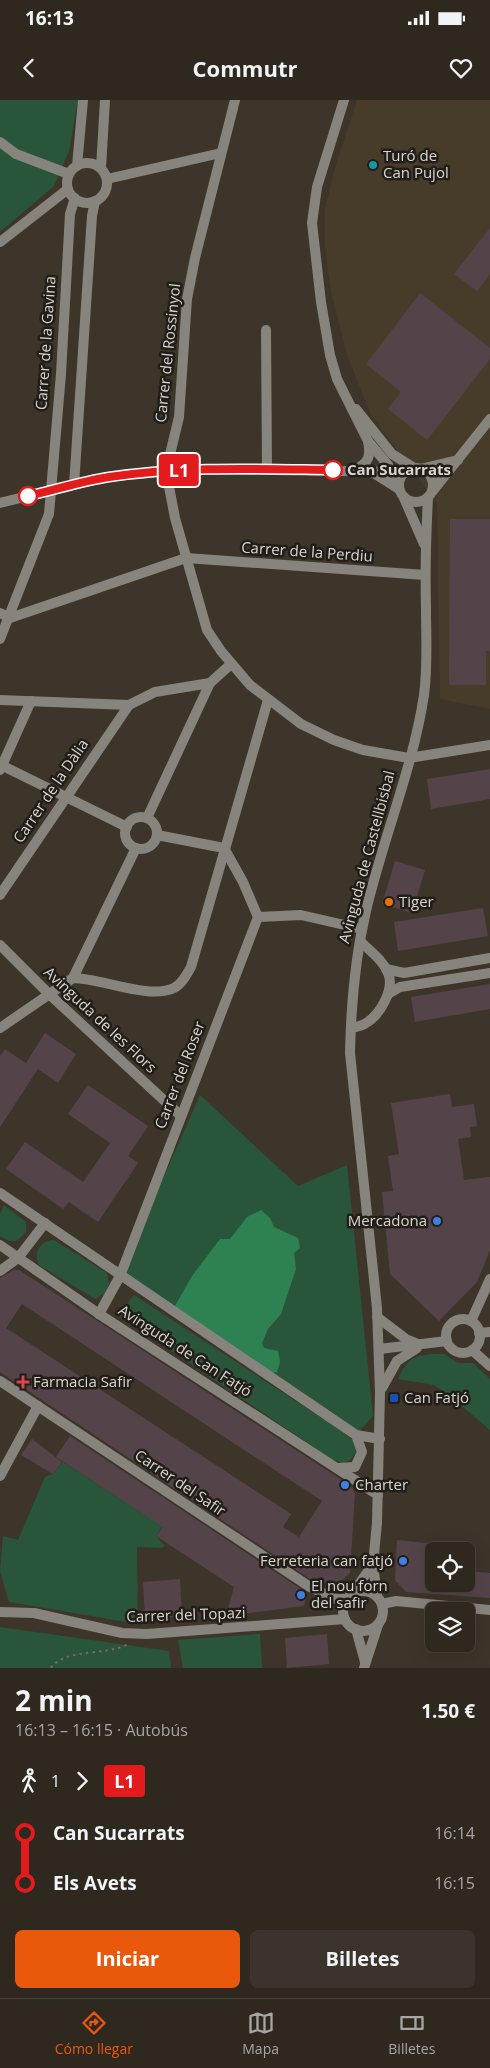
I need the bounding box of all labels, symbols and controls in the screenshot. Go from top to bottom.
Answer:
text: 16:13 [25,5,74,31]
text: Commutr [193,53,297,83]
icon: back [15,54,43,82]
icon: heart [447,54,475,82]
place label: Turó de Can Pujol [383,145,449,182]
marker: Turó de Can Pujol [367,159,379,171]
street label: Carrer de la Gavina [30,275,60,410]
street label: Carrer del Rossinyol [150,282,184,423]
line badge: L1 [156,454,202,486]
text: L1 [169,458,189,482]
place label: Can Sucarrats [347,459,451,479]
marker: Can Sucarrats [323,460,343,480]
unlabelled marker [18,486,38,506]
street label: Carrer de la Perdiu [241,536,373,566]
street label: Carrer de la Dàlia [8,735,92,846]
street label: Avinguda de Castellbisbal [333,768,399,945]
place label: Tiger [399,891,434,911]
marker: Tiger [383,896,395,908]
street label: Avinguda de les Flors [40,962,161,1077]
street label: Carrer del Roser [149,1018,209,1131]
place label: Mercadona [348,1210,427,1230]
marker: Mercadona [431,1215,443,1227]
street label: Avinguda de Can Fatjó [115,1299,256,1401]
place label: Farmacia Safir [33,1371,132,1391]
marker: Farmacia Safir [17,1376,29,1388]
place label: Can Fatjó [404,1387,469,1407]
marker: Can Fatjó [388,1392,400,1404]
street label: Carrer del Safir [131,1444,230,1520]
place label: Charter [355,1474,408,1494]
marker: Charter [339,1479,351,1491]
map controls [425,1542,475,1652]
button: locate [425,1542,475,1592]
place label: Ferreteria can fatjó [260,1550,393,1570]
marker: Ferreteria can fatjó [397,1555,409,1567]
place label: El nou forn del safir [311,1575,388,1612]
marker: El nou forn del safir [295,1589,307,1601]
street label: Carrer del Topazi [126,1602,246,1626]
button: layers [425,1602,475,1652]
text: 2 min [15,1681,93,1719]
text: 1.50 € [421,1698,475,1724]
text: 16:13 – 16:15 · Autobús [15,1719,188,1741]
icon: walk [15,1767,43,1795]
icon: forward [68,1767,96,1795]
text: L1 [114,1769,135,1793]
text: 1 [51,1770,60,1792]
text: Can Sucarrats [53,1820,185,1846]
text: 16:14 [434,1822,475,1844]
text: Els Avets [53,1870,137,1896]
text: 16:15 [434,1872,475,1894]
button: Iniciar [15,1930,240,1988]
button: Billetes [250,1930,475,1988]
tab: Cómo llegar [55,2009,133,2058]
tab: Mapa [242,2009,279,2058]
tab: Billetes [388,2009,435,2058]

